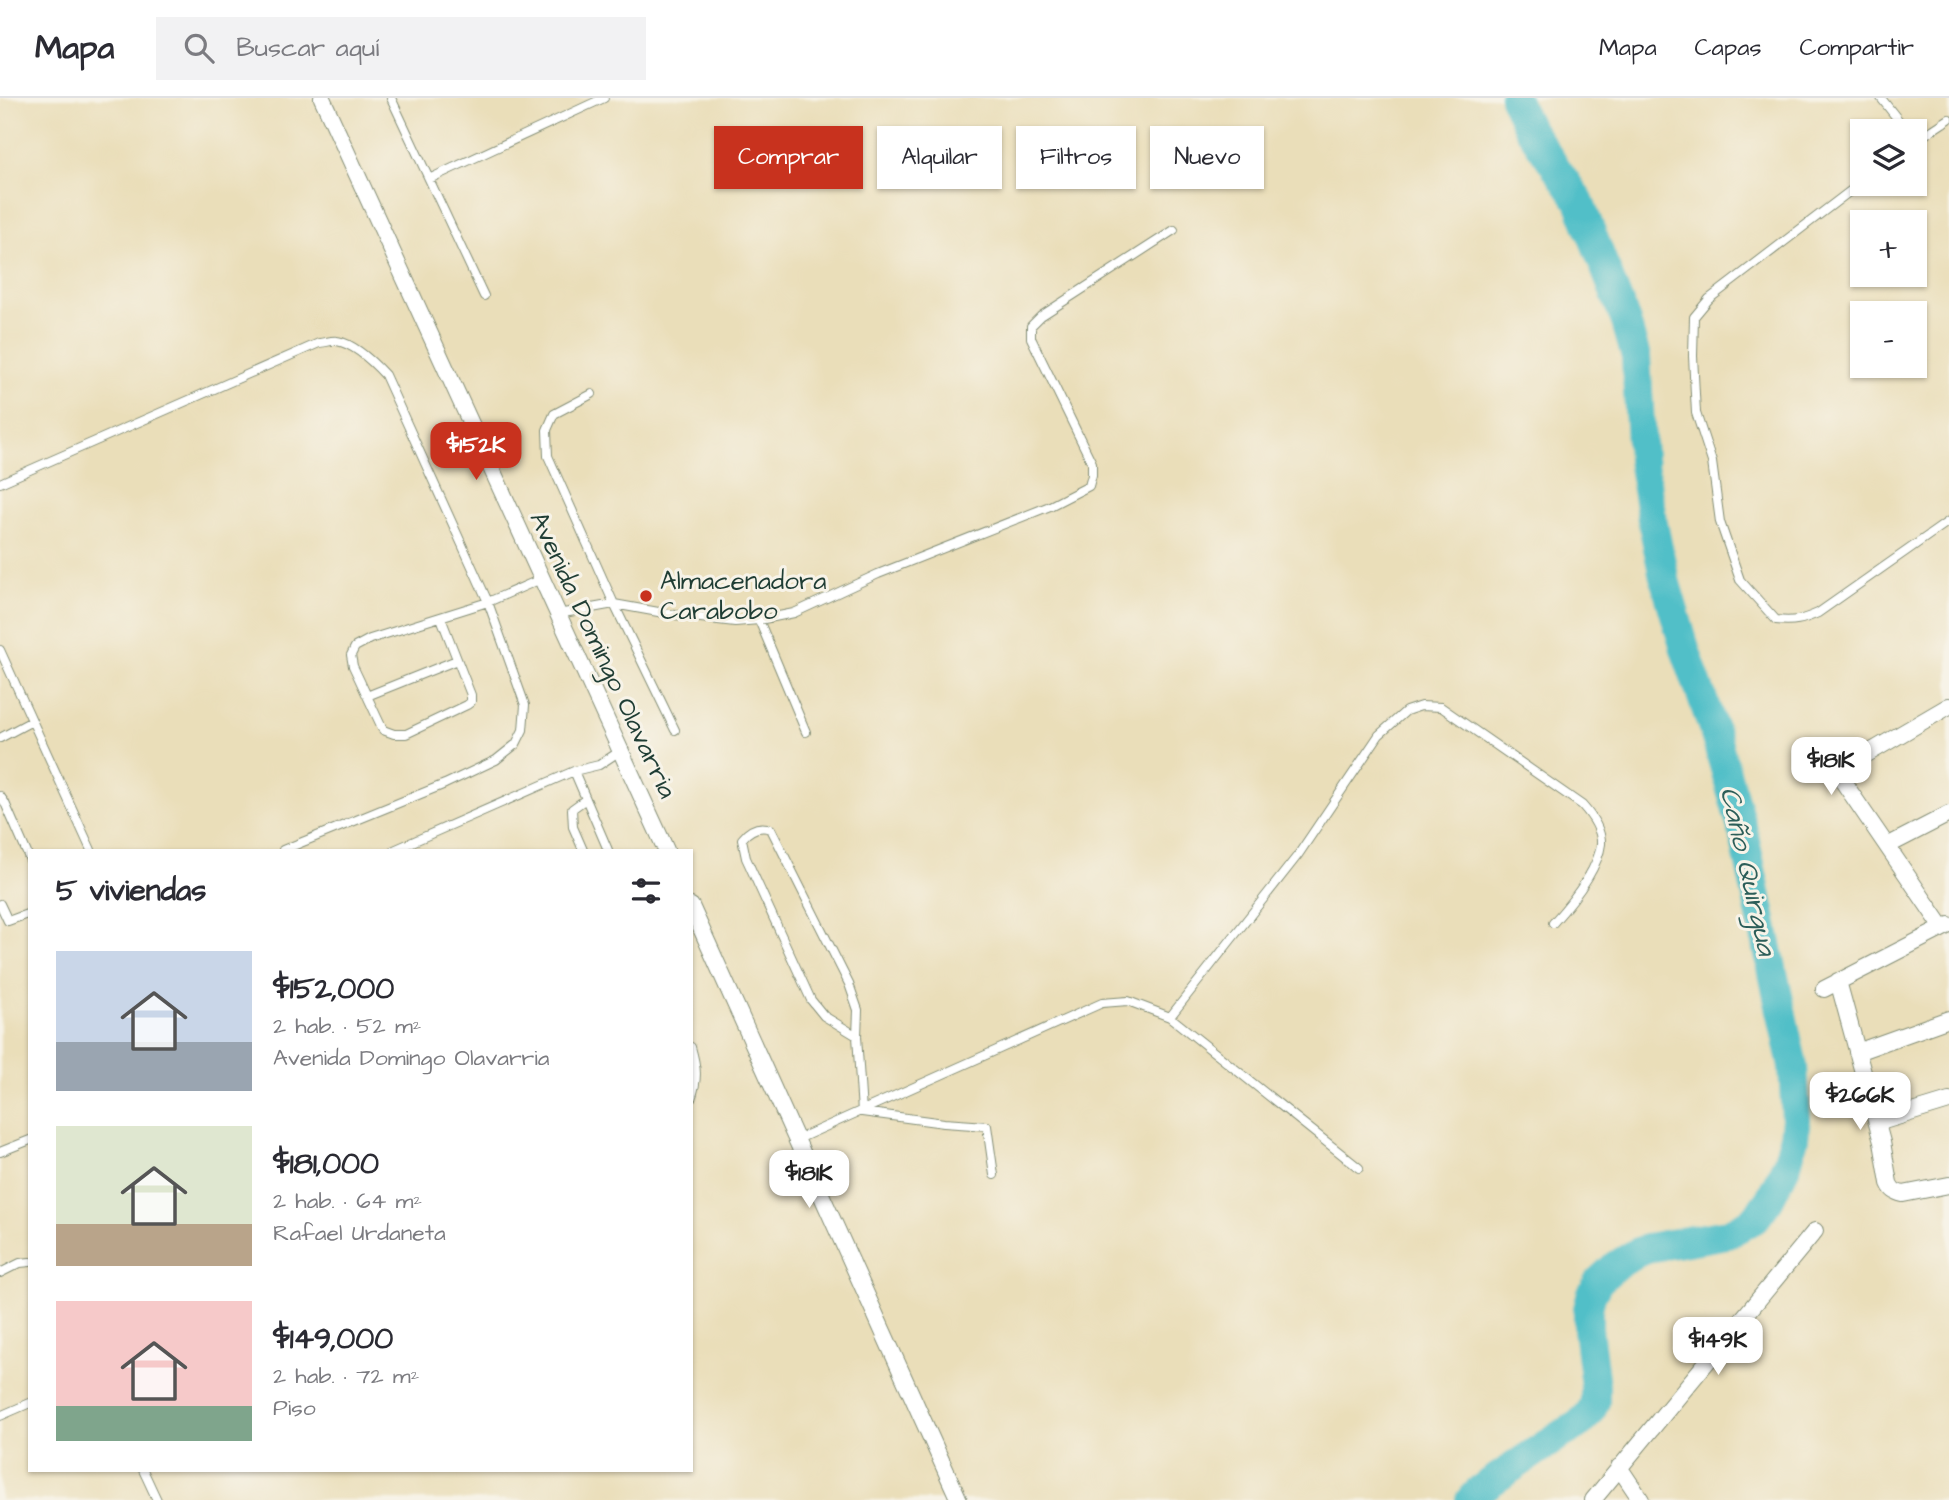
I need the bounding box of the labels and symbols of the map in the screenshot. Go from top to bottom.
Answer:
pin: $152K [427,422,525,482]
street label: Avenida Domingo Olavarria [519,506,685,805]
place label: Almacenadora Carabobo [660,563,827,629]
marker: Almacenadora Carabobo [638,588,654,604]
pin: $181K [1782,738,1880,797]
water label: Caño Quirgua [1709,783,1787,961]
pin: $266K [1811,1072,1909,1132]
pin: $181K [760,1150,858,1210]
pin: $149K [1669,1318,1767,1377]

